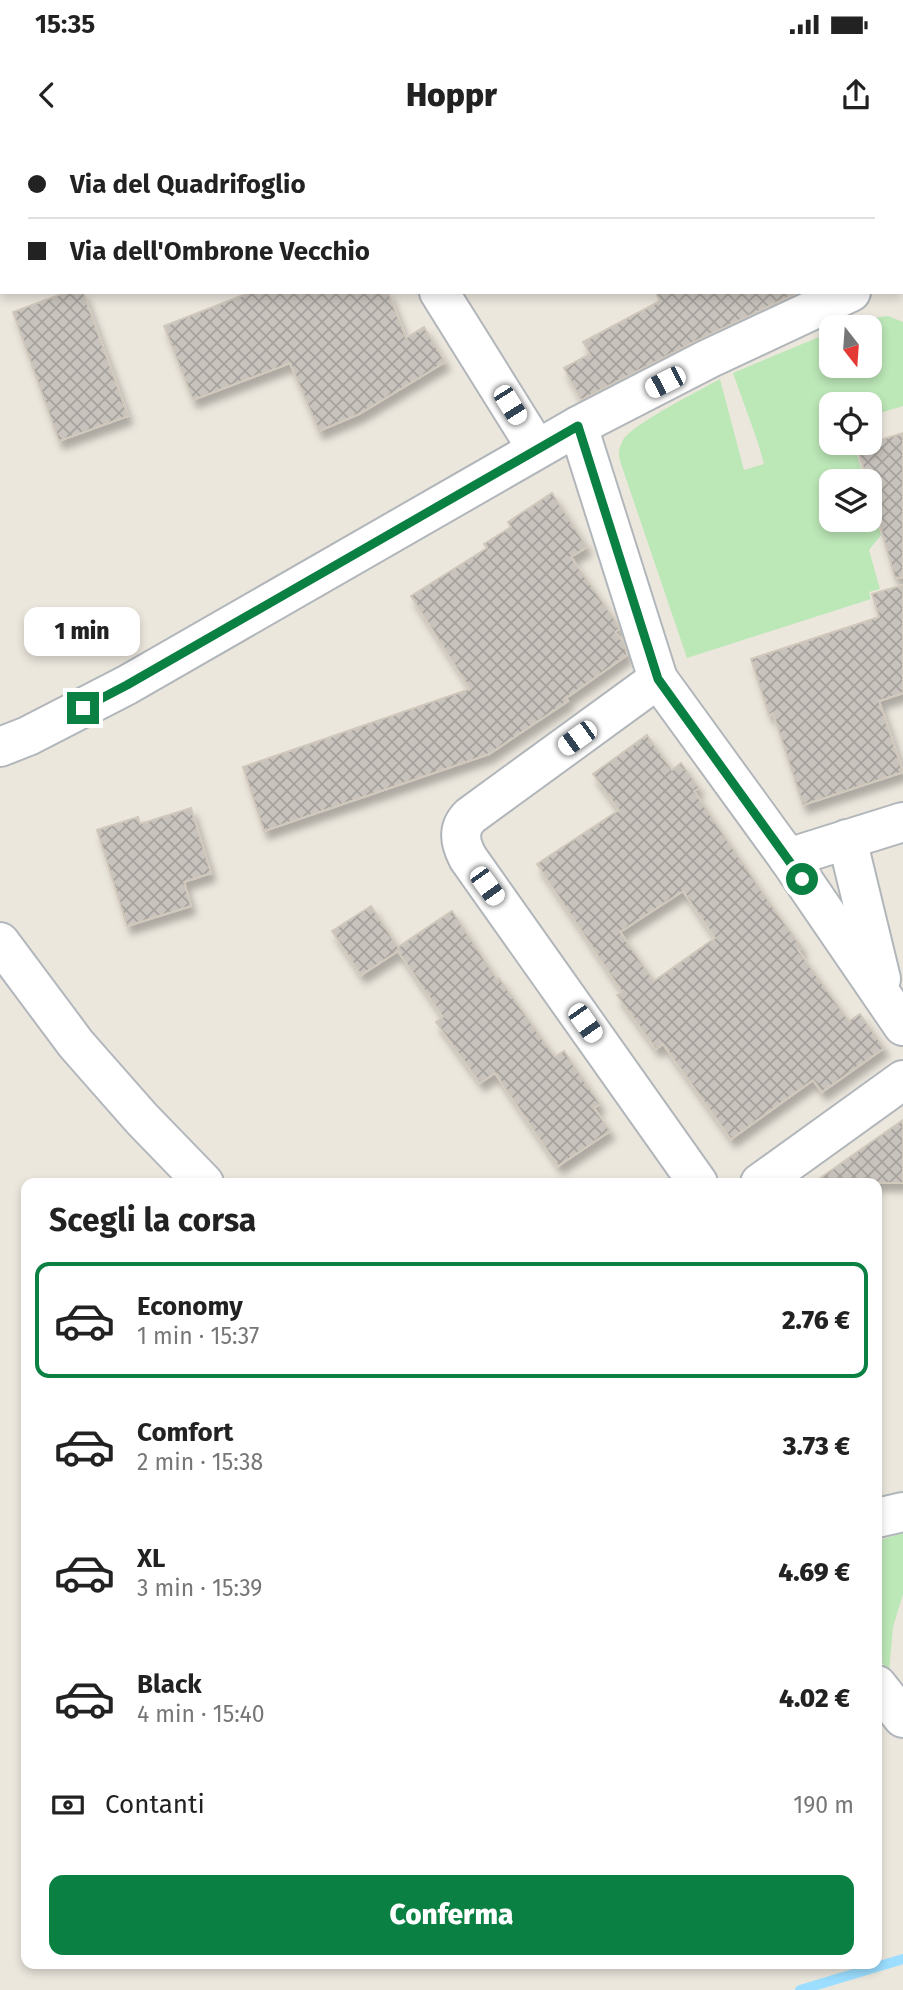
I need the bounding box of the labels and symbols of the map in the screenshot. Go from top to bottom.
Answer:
north arrow [819,315,882,378]
car [642,363,689,401]
car [490,382,531,428]
callout: 1 min [25,606,141,656]
route end [67,692,99,724]
car [554,717,601,759]
car [467,863,508,909]
route start [786,863,818,895]
car [565,1000,606,1046]

